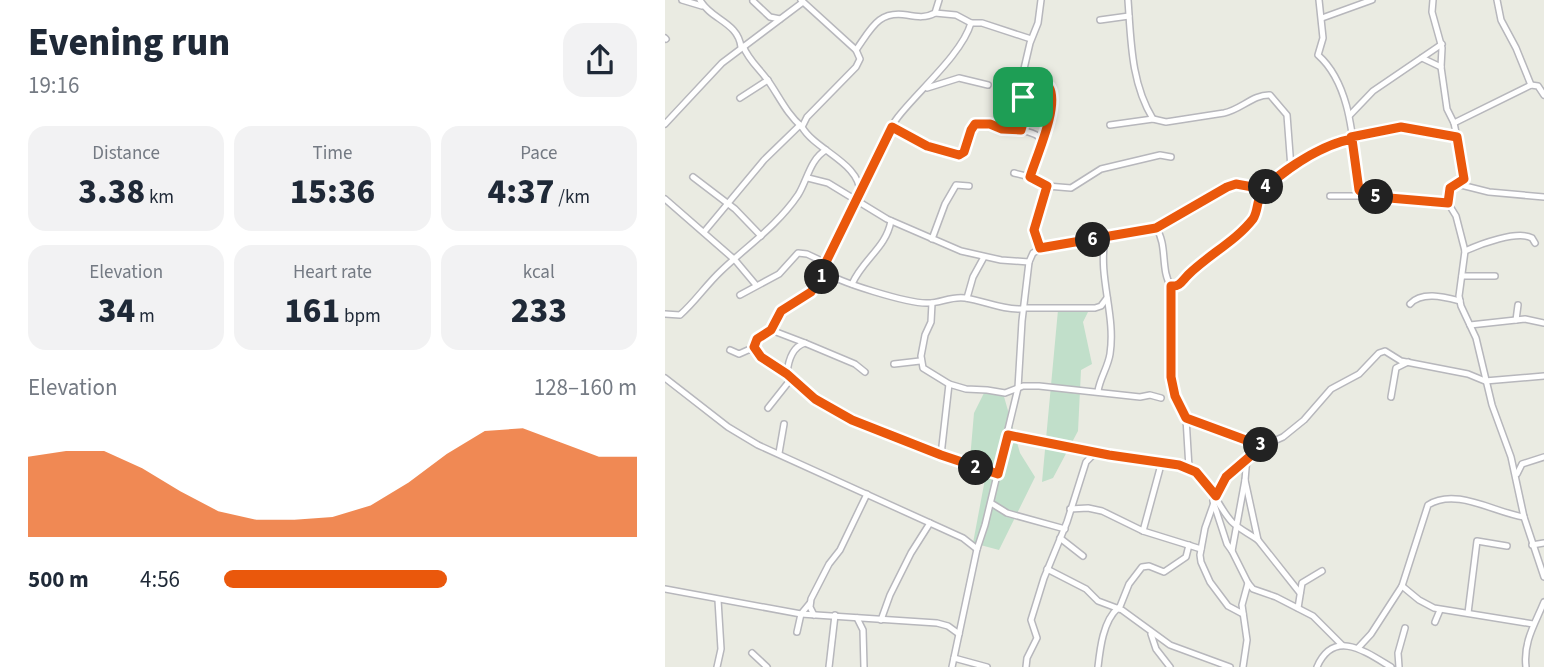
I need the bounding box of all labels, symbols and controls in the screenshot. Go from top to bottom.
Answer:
text: Evening run [28,16,230,70]
button: share [563,23,637,97]
pin [993,67,1053,127]
text: 19:16 [28,69,79,102]
icon: arrive [1004,78,1042,116]
text: Distance [92,140,160,167]
text: Time [312,140,353,167]
text: Pace [520,140,557,167]
text: 3.38 [78,167,145,217]
text: 15:36 [290,167,375,217]
text: 4:37 [488,167,554,217]
pin: 4 [1249,170,1283,204]
text: 4 [1260,173,1271,200]
pin: 5 [1359,180,1393,214]
text: 5 [1370,183,1381,210]
text: km [145,184,174,211]
text: /km [554,184,590,211]
pin: 6 [1075,222,1111,258]
text: 6 [1087,226,1098,253]
text: Elevation [89,259,163,286]
text: Heart rate [293,259,372,286]
text: kcal [523,259,555,286]
pin: 1 [805,260,839,294]
text: 1 [816,263,827,290]
text: 34 [98,286,135,336]
text: 161 [284,286,340,336]
text: 233 [511,286,567,336]
text: m [135,303,155,330]
text: bpm [340,303,381,330]
text: Elevation [28,371,118,404]
text: 128–160 m [534,371,637,404]
pin: 3 [1243,428,1279,462]
text: 3 [1255,431,1266,458]
pin: 2 [959,450,993,486]
text: 2 [970,454,981,481]
text: 500 m [28,563,89,596]
text: 4:56 [140,563,180,596]

